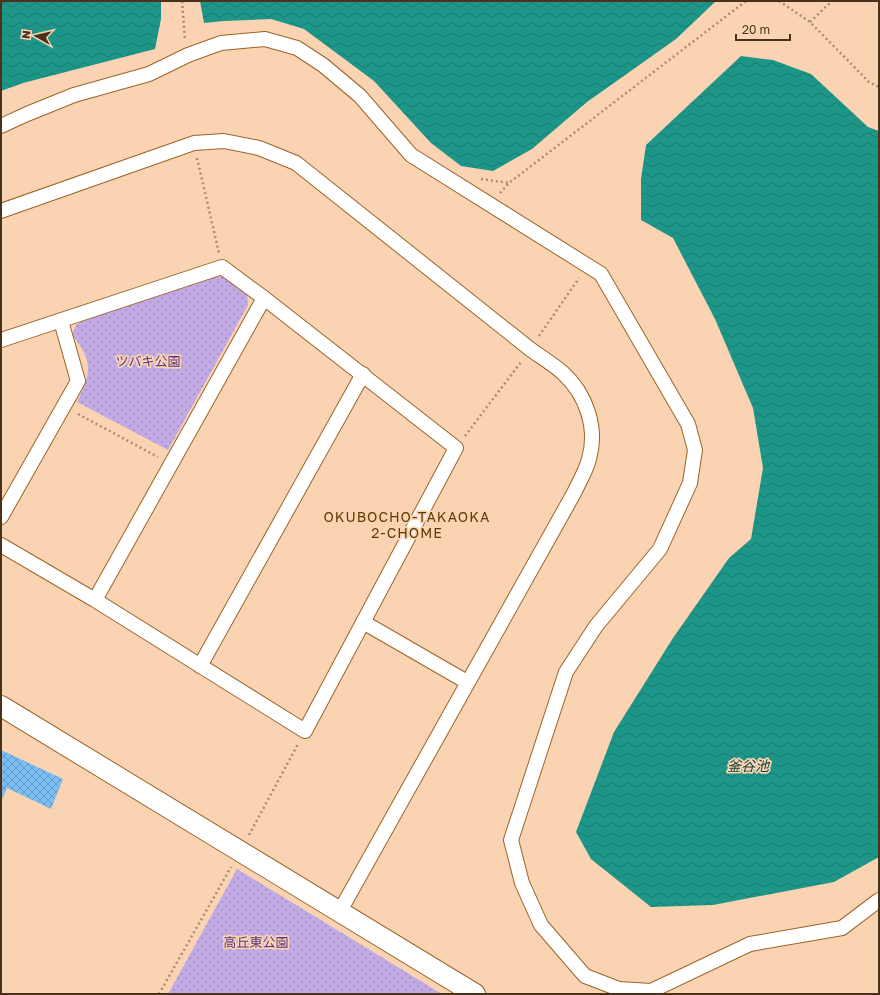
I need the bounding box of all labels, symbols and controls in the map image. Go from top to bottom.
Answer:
north arrow [16,16,56,56]
scale bar [736,16,790,42]
text: 20 m [742,22,770,37]
text: N [19,29,33,40]
park label: ツバキ公園 [115,353,181,369]
district label: OKUBOCHO-TAKAOKA 2-CHOME [324,508,491,541]
water label: 釜谷池 [727,757,771,774]
park label: 高丘東公園 [223,934,289,950]

